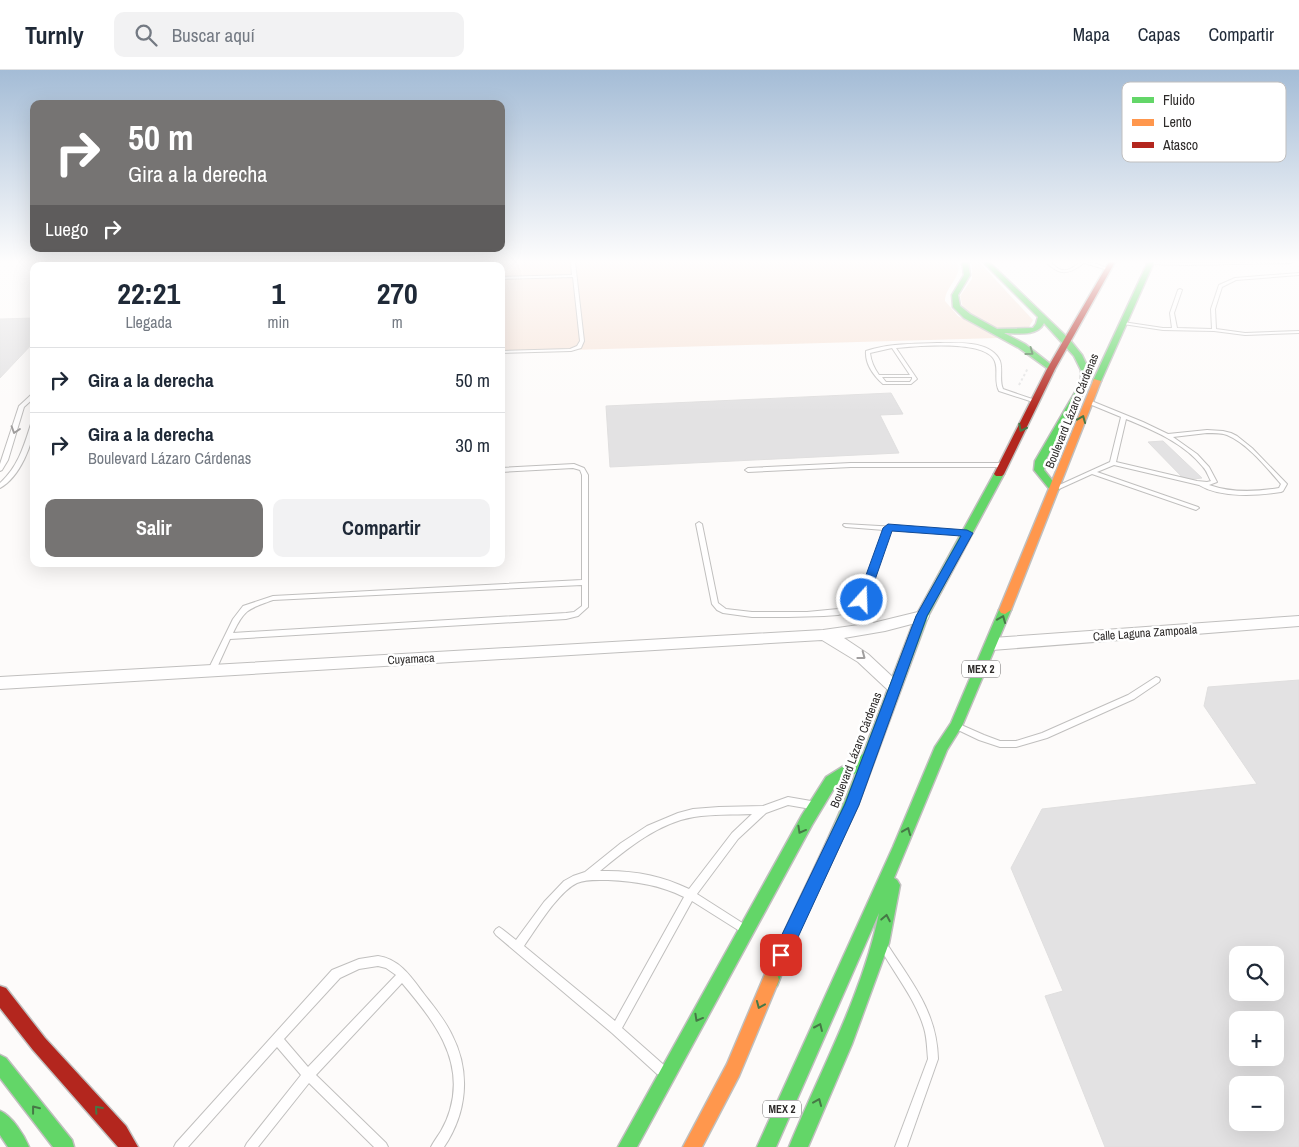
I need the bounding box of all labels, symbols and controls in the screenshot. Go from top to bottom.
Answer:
search box [114,12,464,57]
text: Turnly [25,19,84,51]
icon: search [132,21,160,49]
text: Buscar aquí [172,22,255,48]
text: Mapa [1073,22,1110,47]
text: Capas [1138,22,1180,47]
text: Compartir [1208,22,1274,47]
legend [1122,82,1286,162]
text: Fluido [1163,91,1195,109]
text: Lento [1163,113,1192,131]
text: 50 m [128,114,193,161]
icon: right [45,120,110,185]
text: Atasco [1162,136,1198,154]
text: Gira a la derecha [128,159,267,189]
icon: right [98,215,126,243]
text: Luego [45,216,88,242]
text: 22:21 [117,273,180,313]
text: 1 [272,273,285,313]
text: 270 [377,273,418,313]
text: Llegada [125,311,172,333]
text: min [267,311,289,333]
text: m [392,311,403,333]
one-way arrow [1024,346,1033,355]
street label: Boulevard Lázaro Cárdenas [1042,351,1102,471]
icon: right [45,366,73,394]
text: Gira a la derecha [88,367,214,393]
text: 50 m [455,367,490,393]
one-way arrow [1076,415,1086,424]
text: Gira a la derecha [88,421,214,447]
one-way arrow [1018,422,1028,431]
one-way arrow [10,426,20,434]
icon: right [45,431,73,459]
text: 30 m [455,432,490,458]
text: Boulevard Lázaro Cárdenas [88,447,251,469]
button: Salir [45,499,263,557]
button: Compartir [273,499,490,557]
position arrow [835,573,887,625]
one-way arrow [996,615,1006,624]
street label: Calle Laguna Zampoala [1092,621,1198,645]
street label: Cuyamaca [387,650,435,668]
one-way arrow [856,650,866,659]
road number: MEX 2 [962,660,1000,678]
street label: Boulevard Lázaro Cárdenas [827,690,885,810]
one-way arrow [797,824,807,833]
one-way arrow [901,827,911,836]
one-way arrow [881,913,891,922]
pin [760,934,802,976]
icon: arrive [767,941,795,969]
map controls [1229,946,1284,1131]
button: search [1229,946,1284,1001]
one-way arrow [756,1000,766,1009]
button: + [1229,1011,1284,1066]
one-way arrow [694,1013,704,1022]
one-way arrow [812,1023,823,1032]
button: − [1229,1076,1284,1131]
one-way arrow [811,1098,822,1107]
road number: MEX 2 [763,1100,801,1118]
one-way arrow [31,1105,40,1114]
one-way arrow [95,1106,104,1115]

